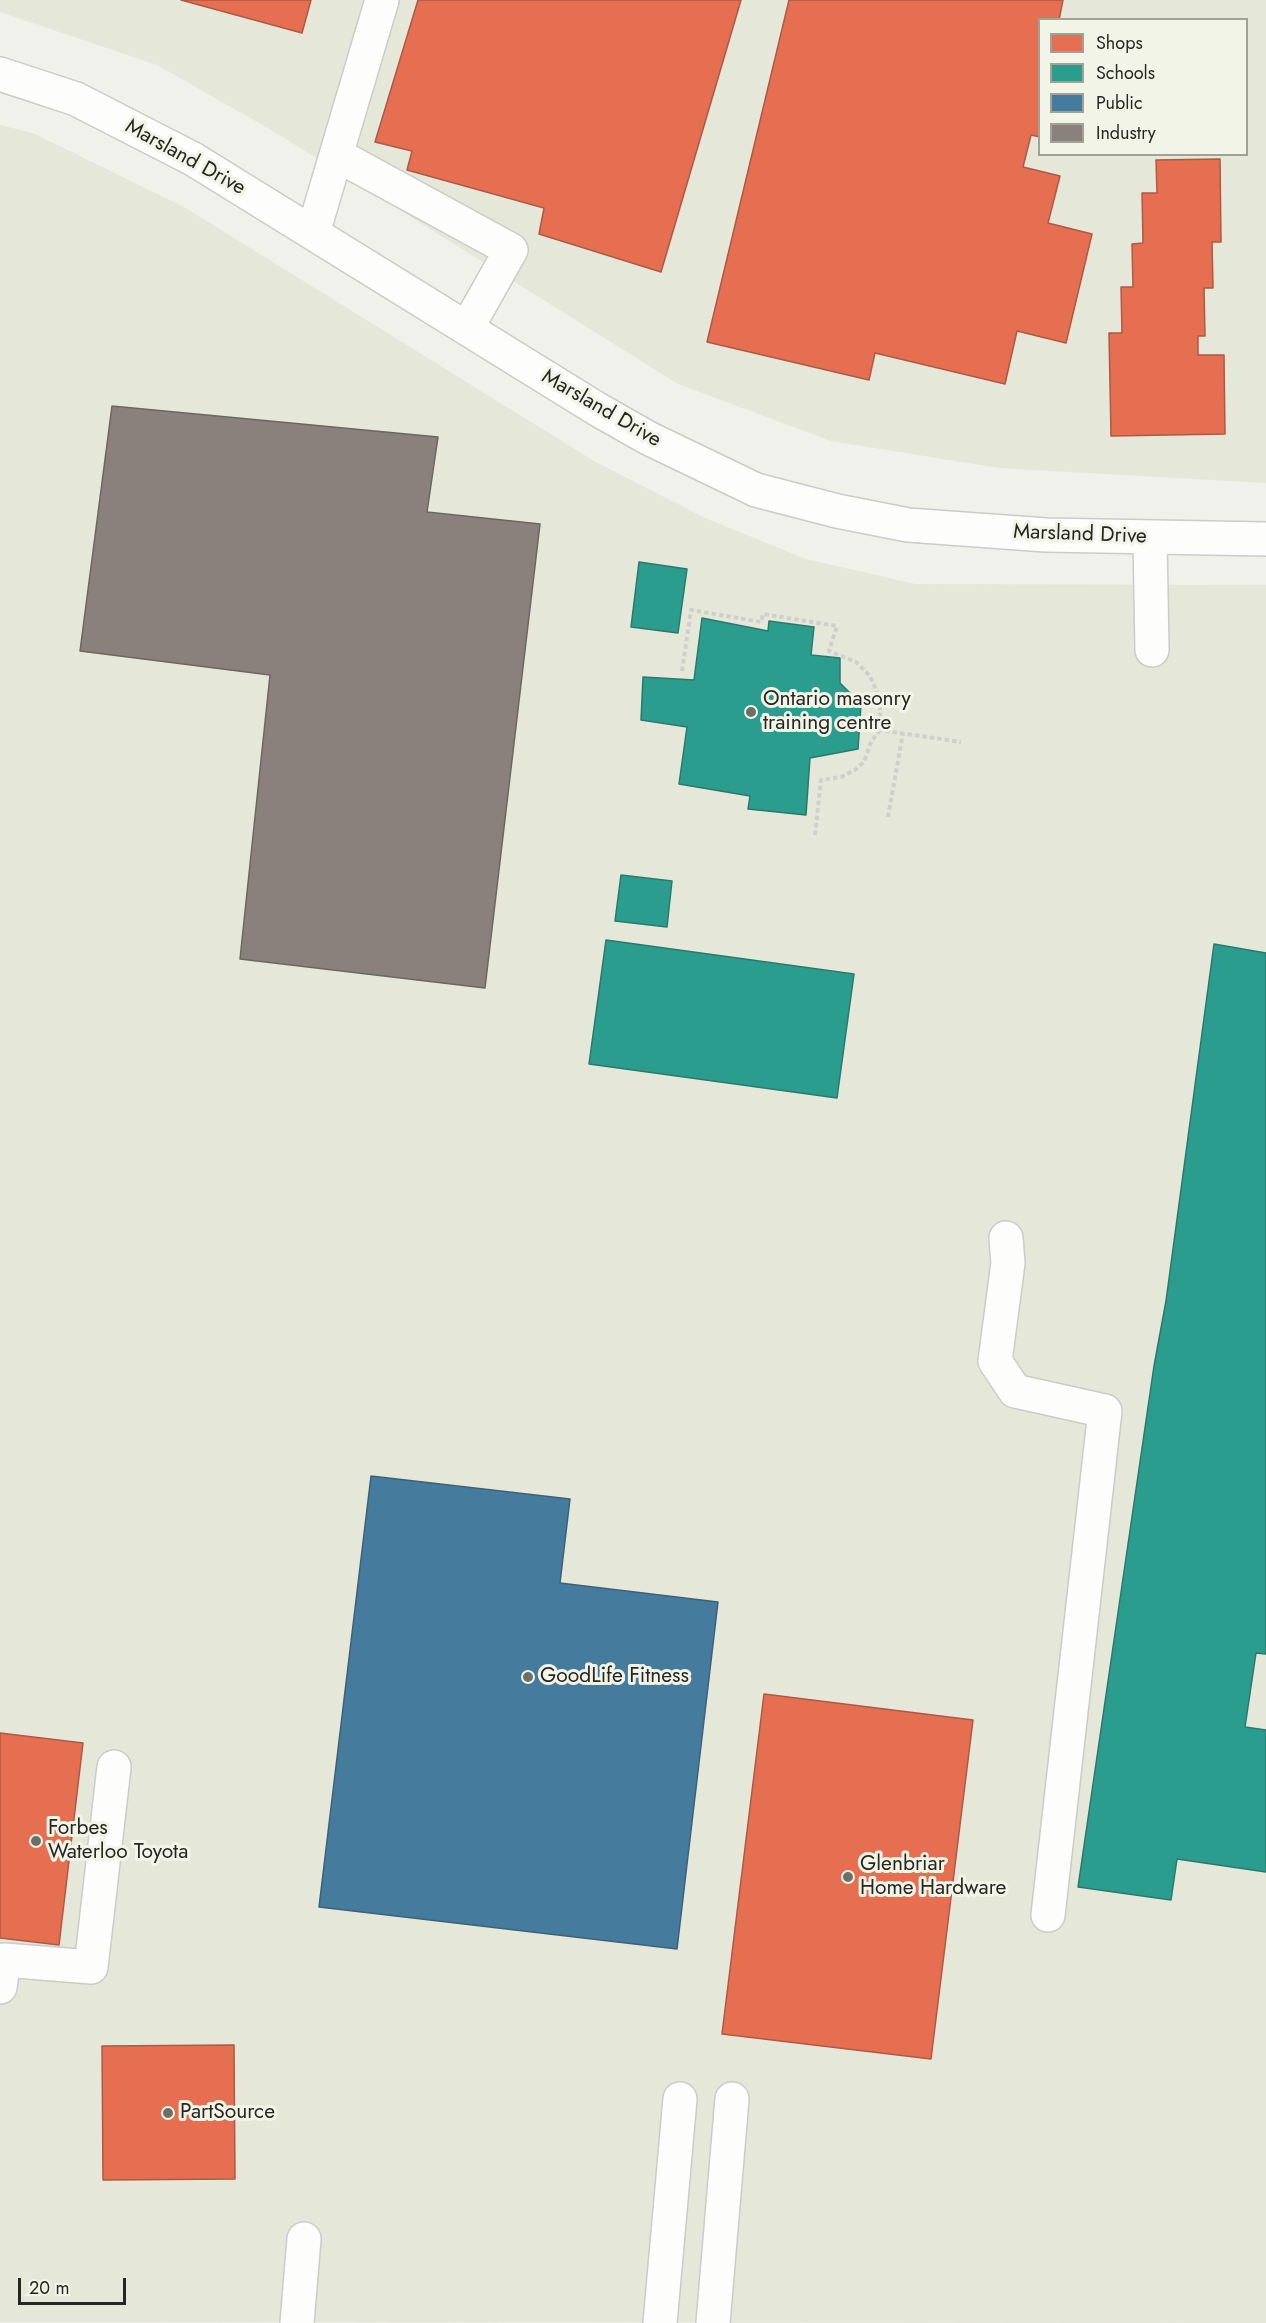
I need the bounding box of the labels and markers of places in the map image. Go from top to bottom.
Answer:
place label: Ontario masonry training centre [763,687,911,737]
marker: Ontario masonry training centre [744,705,758,719]
place label: GoodLife Fitness [540,1664,689,1690]
marker: GoodLife Fitness [521,1670,535,1684]
place label: Forbes Waterloo Toyota [48,1816,188,1866]
marker: Forbes Waterloo Toyota [29,1834,43,1848]
place label: Glenbriar Home Hardware [860,1852,1006,1902]
marker: Glenbriar Home Hardware [841,1870,855,1884]
place label: PartSource [180,2100,275,2126]
marker: PartSource [161,2106,175,2120]

